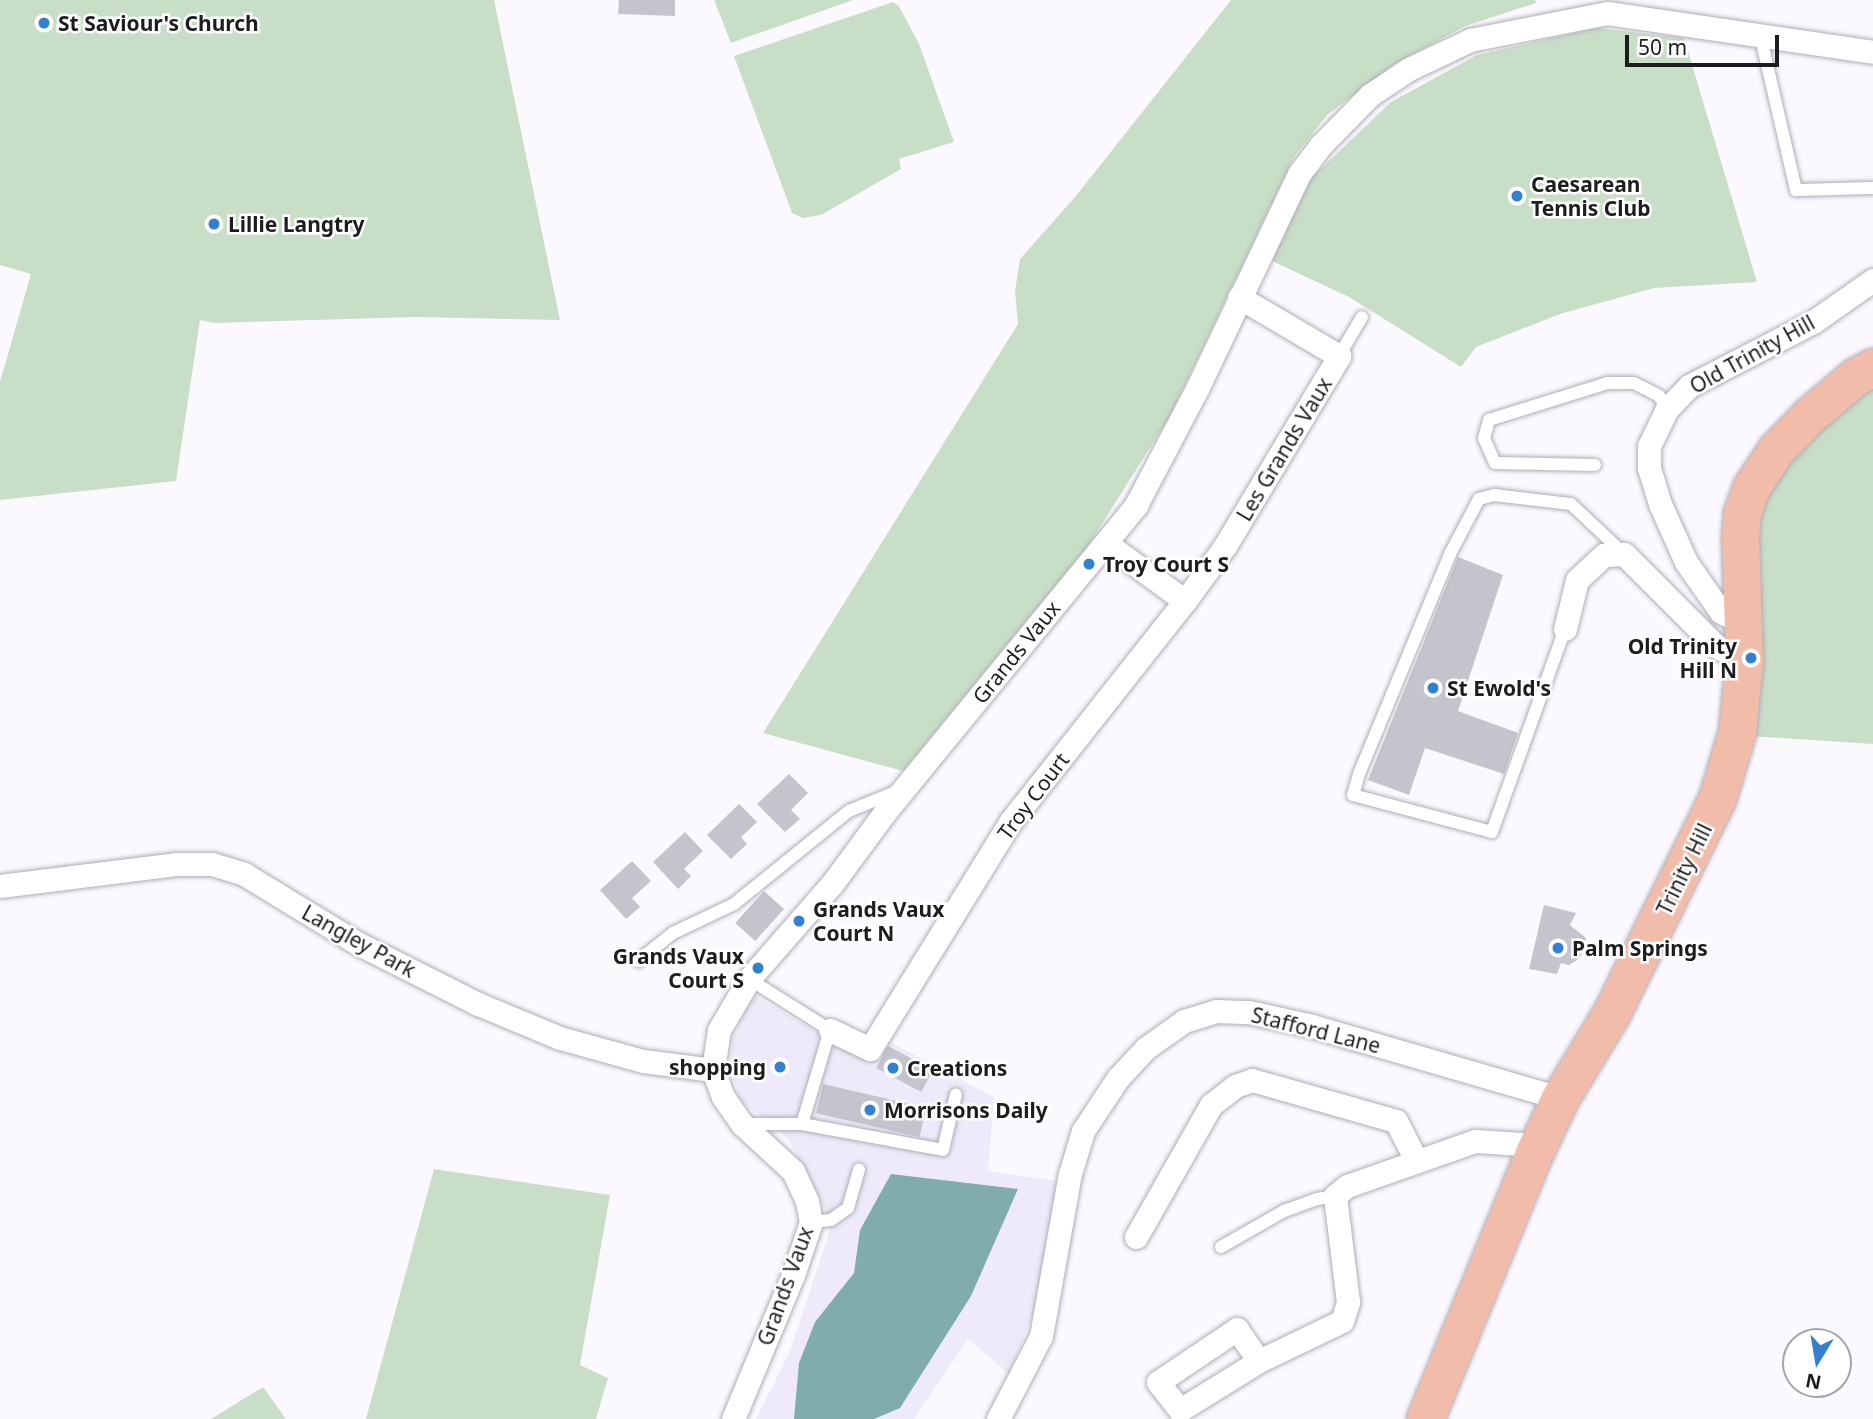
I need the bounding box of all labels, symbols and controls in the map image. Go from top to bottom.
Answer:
place label: St Saviour's Church [58,10,259,36]
marker: St Saviour's Church [36,15,52,31]
scale bar [1628,21,1782,65]
text: 50 m [1638,33,1687,61]
place label: Caesarean Tennis Club [1531,171,1650,221]
marker: Caesarean Tennis Club [1509,188,1525,204]
place label: Lillie Langtry [228,211,365,237]
marker: Lillie Langtry [206,216,222,232]
street label: Old Trinity Hill [1685,309,1819,399]
street label: Les Grands Vaux [1231,373,1337,525]
place label: Troy Court S [1103,551,1229,577]
marker: Troy Court S [1081,556,1097,572]
street label: Grands Vaux [967,596,1065,708]
place label: Old Trinity Hill N [1628,633,1737,683]
marker: Old Trinity Hill N [1743,650,1759,666]
place label: St Ewold's [1447,675,1551,701]
marker: St Ewold's [1425,680,1441,696]
street label: Troy Court [992,747,1074,845]
street label: Trinity Hill [1651,819,1717,919]
place label: Grands Vaux Court N [813,896,944,946]
street label: Langley Park [298,899,420,983]
marker: Grands Vaux Court N [791,913,807,929]
place label: Palm Springs [1572,935,1708,961]
marker: Palm Springs [1550,940,1566,956]
place label: Grands Vaux Court S [613,943,744,993]
marker: Grands Vaux Court S [750,960,766,976]
street label: Stafford Lane [1249,1002,1383,1058]
place label: shopping [669,1054,766,1080]
place label: Creations [907,1055,1007,1081]
marker: shopping [772,1059,788,1075]
marker: Creations [885,1060,901,1076]
place label: Morrisons Daily [884,1097,1048,1123]
marker: Morrisons Daily [862,1102,878,1118]
street label: Grands Vaux [752,1223,818,1349]
north arrow [1782,1328,1852,1398]
text: N [1803,1367,1823,1396]

